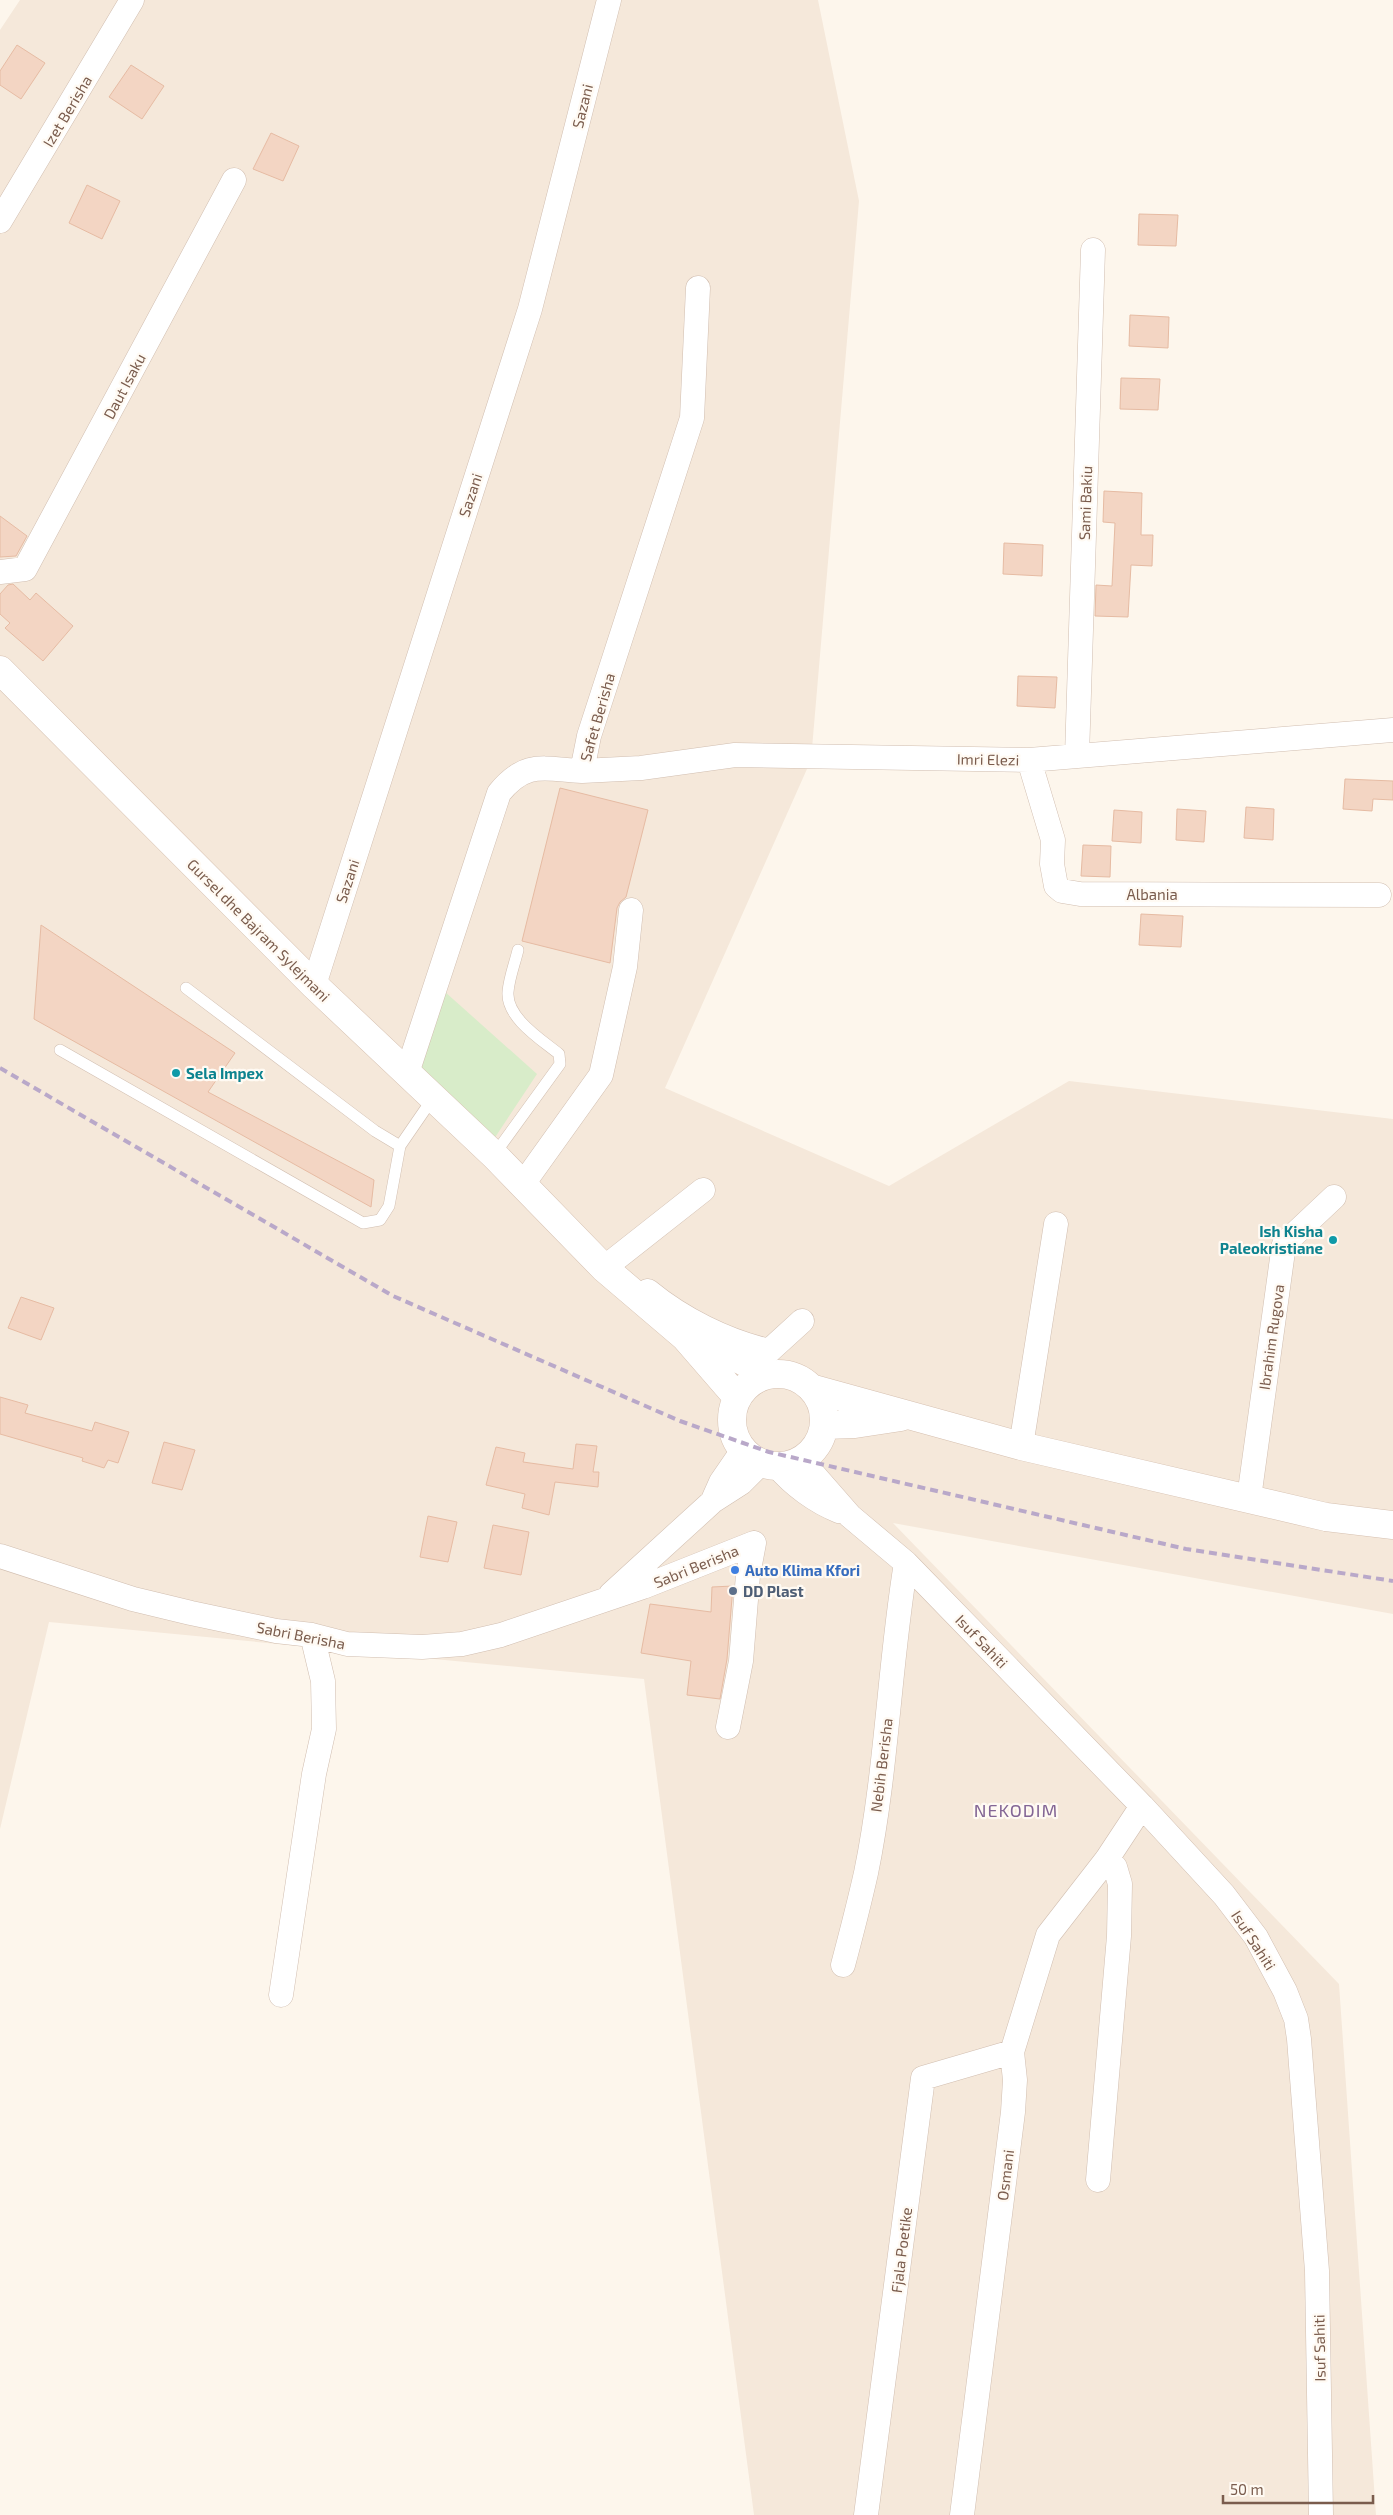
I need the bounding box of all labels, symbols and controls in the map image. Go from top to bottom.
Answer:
street label: Izet Berisha [39,72,95,150]
street label: Sazani [568,82,596,130]
street label: Daut Isaku [99,350,149,422]
street label: Sami Bakiu [1075,466,1095,540]
street label: Sazani [454,471,486,519]
street label: Safet Berisha [576,671,618,763]
street label: Imri Elezi [957,749,1019,769]
street label: Gursel dhe Bajram Sylejmani [183,855,334,1006]
street label: Sazani [331,857,363,905]
street label: Albania [1126,885,1178,903]
place label: Sela Impex [186,1064,264,1082]
marker: Sela Impex [170,1067,182,1079]
place label: Ish Kisha Paleokristiane [1220,1222,1323,1257]
marker: Ish Kisha Paleokristiane [1327,1234,1339,1246]
street label: Ibrahim Rugova [1255,1283,1287,1391]
street label: Sabri Berisha [651,1541,741,1591]
place label: Auto Klima Kfori [745,1561,860,1579]
marker: Auto Klima Kfori [729,1564,741,1576]
place label: DD Plast [743,1582,804,1600]
marker: DD Plast [727,1585,739,1597]
street label: Isuf Sahiti [952,1611,1012,1671]
street label: Sabri Berisha [255,1618,347,1652]
street label: Nebih Berisha [866,1717,896,1813]
district label: NEKODIM [974,1799,1058,1821]
street label: Isuf Sahiti [1228,1907,1280,1973]
street label: Osmani [993,2148,1017,2202]
street label: Fjala Poetike [887,2206,916,2294]
street label: Isuf Sahiti [1309,2314,1329,2382]
scale bar [1223,2472,1373,2504]
text: 50 m [1230,2480,1264,2498]

